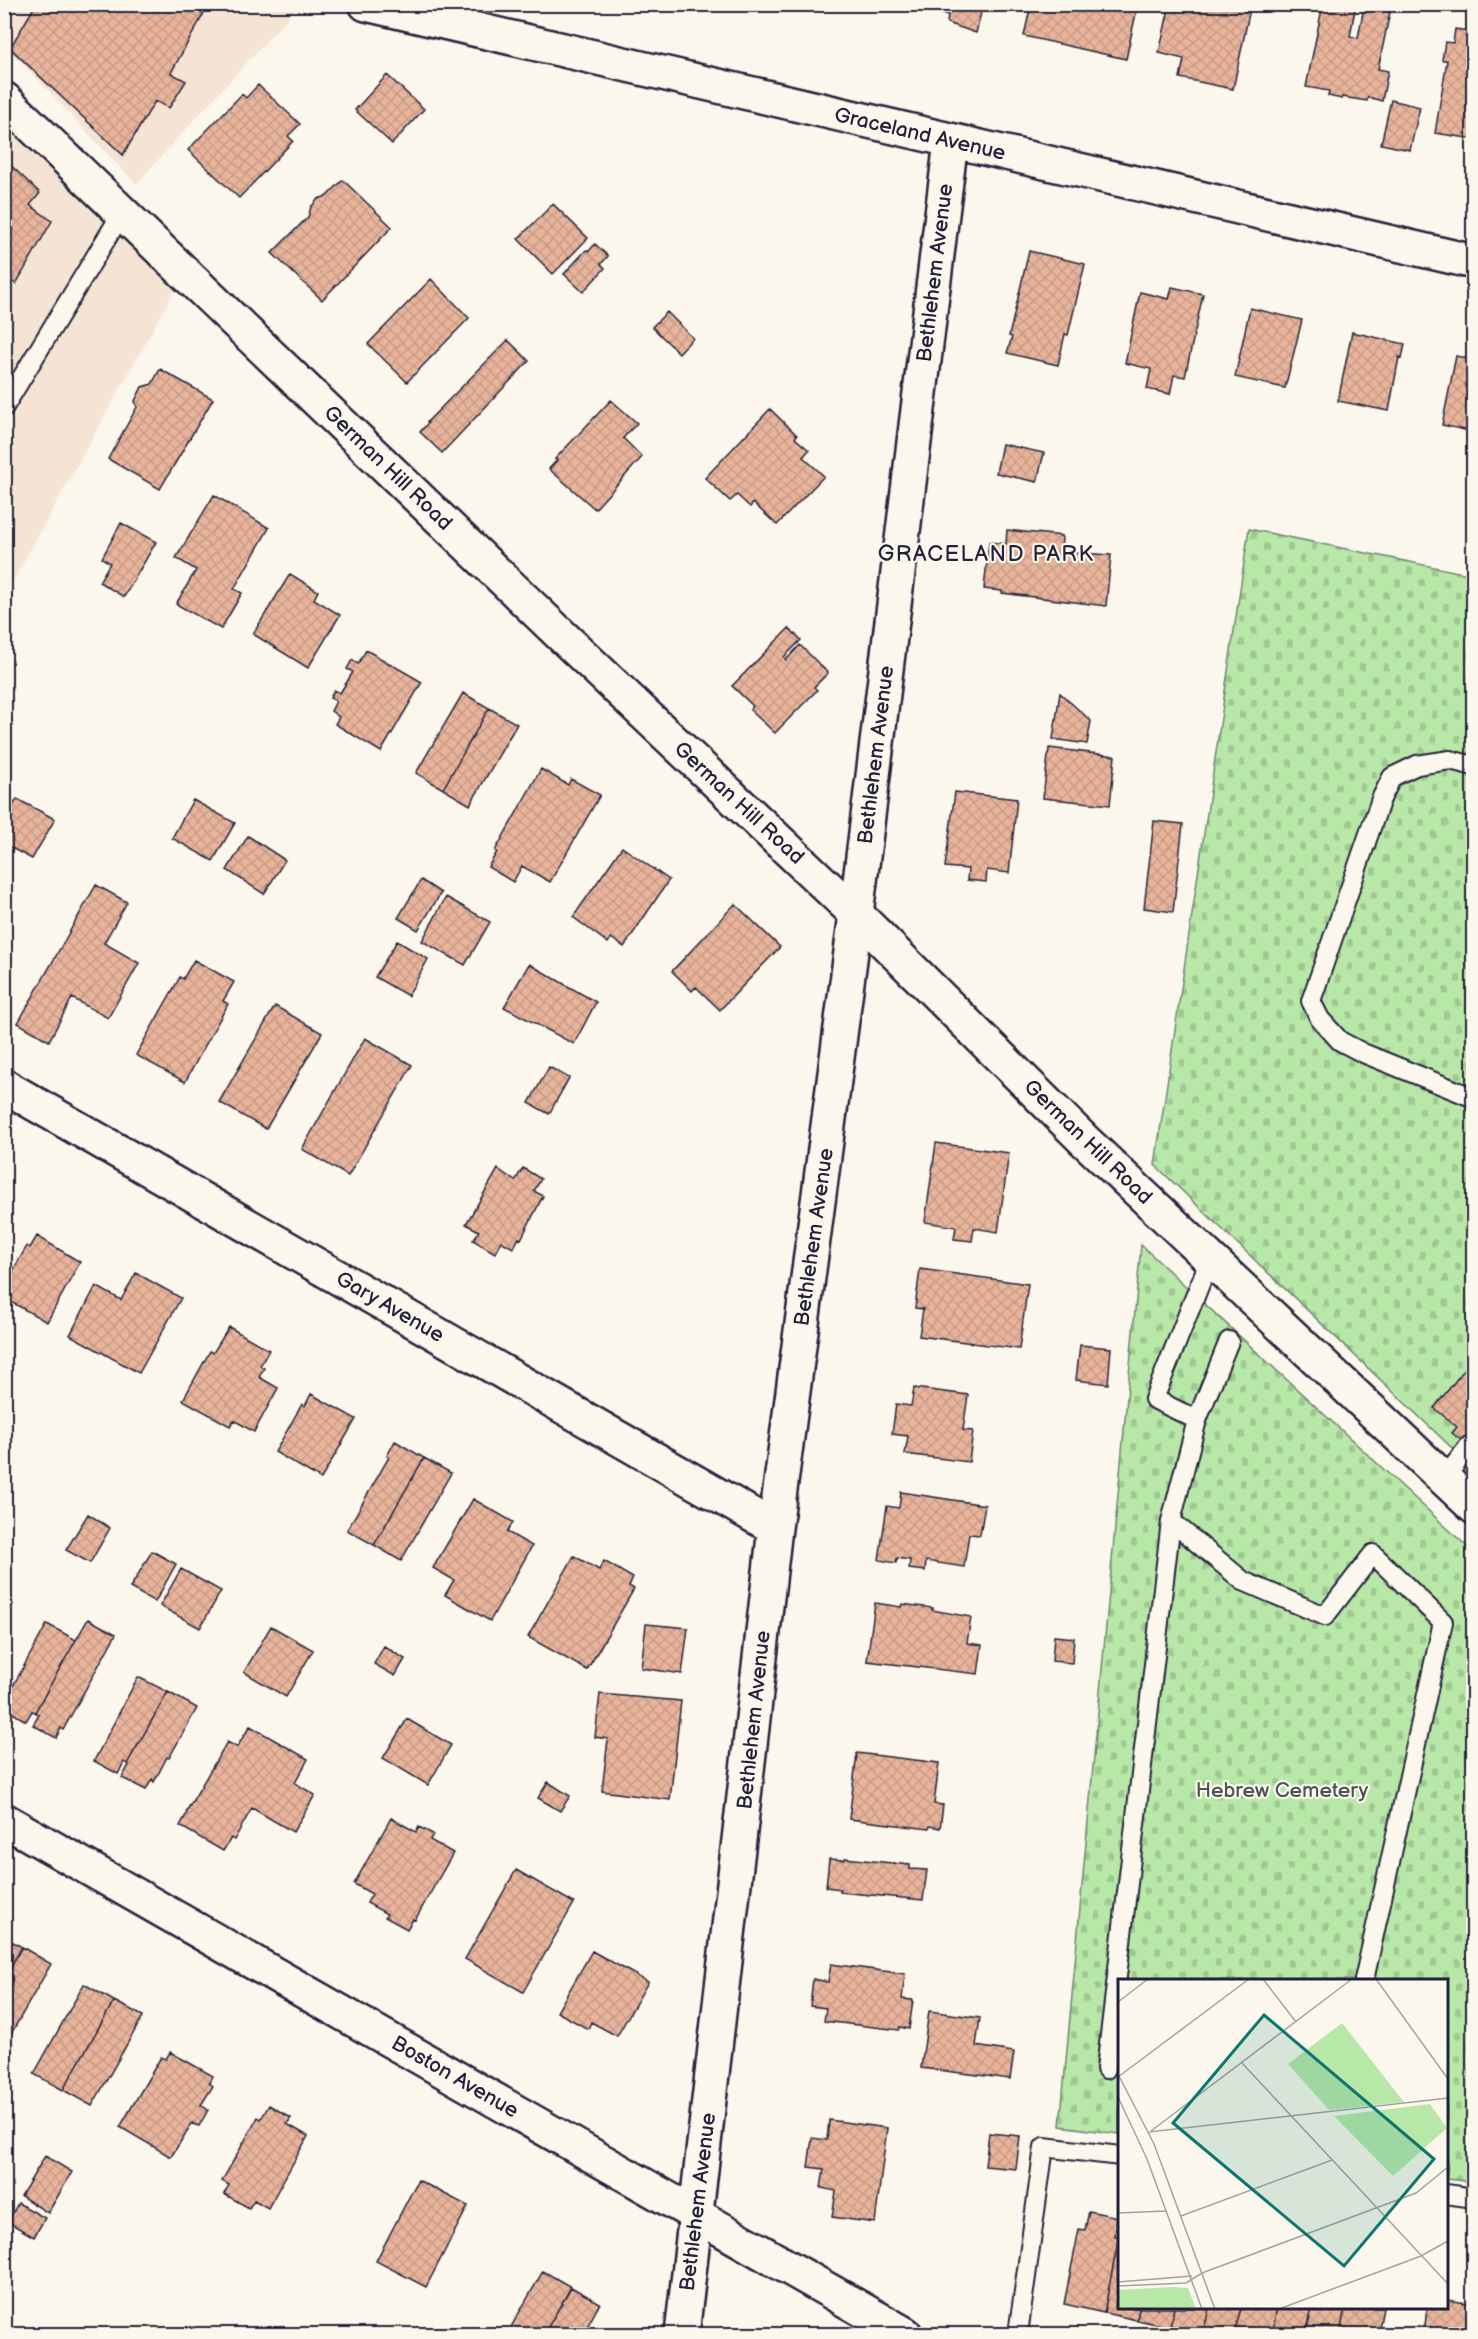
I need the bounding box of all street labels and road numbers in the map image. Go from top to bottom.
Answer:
street label: Graceland Avenue [832,102,1008,166]
street label: Bethlehem Avenue [912,182,958,364]
street label: German Hill Road [319,400,457,536]
street label: Bethlehem Avenue [853,664,899,846]
street label: German Hill Road [669,736,809,870]
street label: German Hill Road [1019,1074,1157,1210]
street label: Bethlehem Avenue [789,1146,839,1328]
street label: Gary Avenue [332,1266,448,1348]
street label: Bethlehem Avenue [732,1629,776,1811]
street label: Boston Avenue [387,2031,523,2123]
street label: Bethlehem Avenue [675,2111,721,2293]

